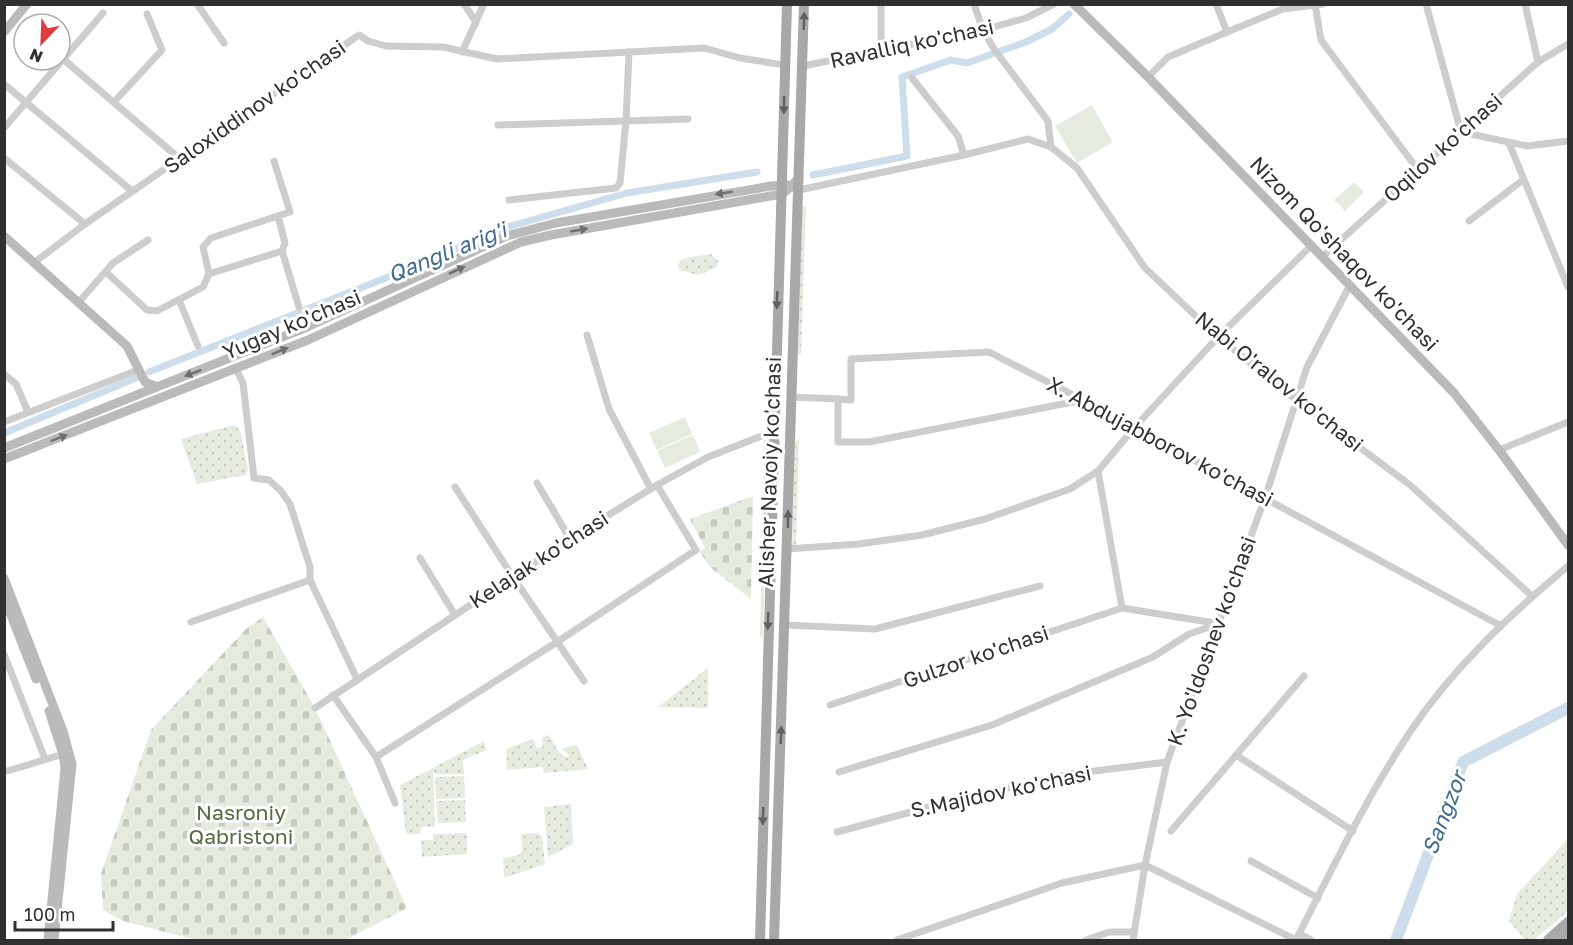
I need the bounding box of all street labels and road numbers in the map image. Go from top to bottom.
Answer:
street label: Ravalliq ko'chasi [827,13,996,73]
street label: Saloxiddinov ko'chasi [159,34,350,179]
street label: Oqilov ko'chasi [1378,87,1507,207]
street label: Nizom Qo'shaqov ko'chasi [1245,151,1445,356]
street label: Yugay ko'chasi [219,283,365,365]
street label: Nabi O'ralov ko'chasi [1190,305,1369,457]
street label: Alisher Navoiy ko'chasi [752,356,786,588]
street label: X. Abdujabborov ko'chasi [1043,370,1278,512]
street label: Kelajak ko'chasi [464,505,613,614]
street label: K. Yo'ldoshev ko'chasi [1161,532,1261,749]
street label: Gulzor ko'chasi [899,619,1052,693]
street label: S.Majidov ko'chasi [908,759,1094,823]

